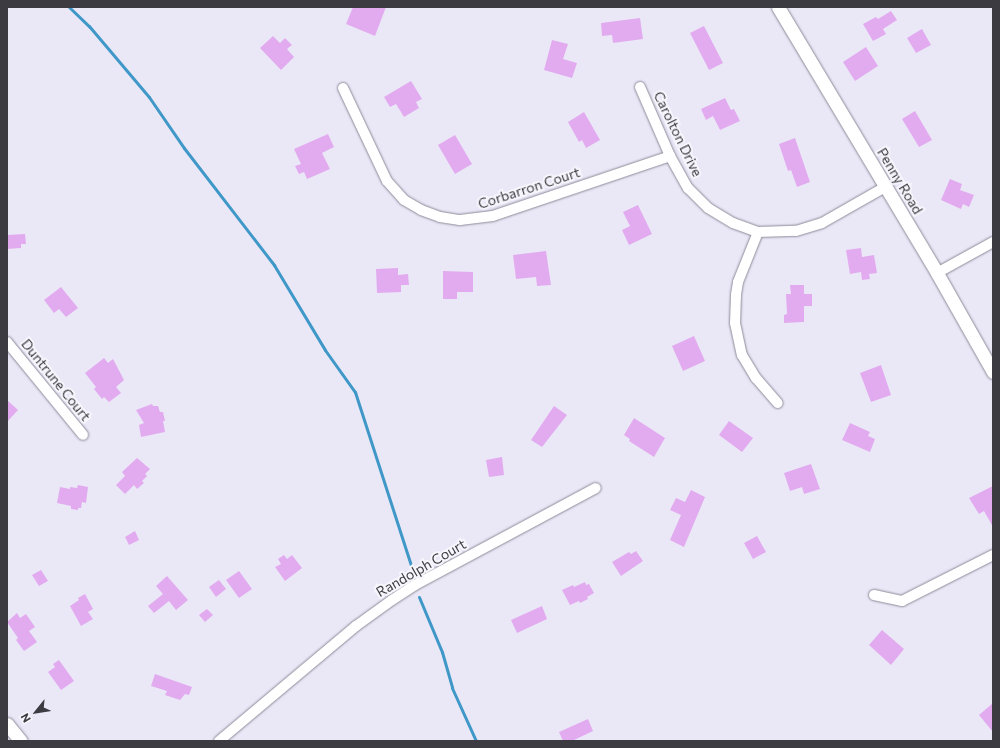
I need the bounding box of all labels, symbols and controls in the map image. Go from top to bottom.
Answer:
street label: Carolton Drive [650,89,706,179]
street label: Penny Road [874,145,926,217]
street label: Corbarron Court [476,164,582,212]
street label: Duntrune Court [18,336,94,424]
street label: Randolph Court [373,536,469,600]
north arrow [16,692,56,732]
text: N [17,711,33,725]

